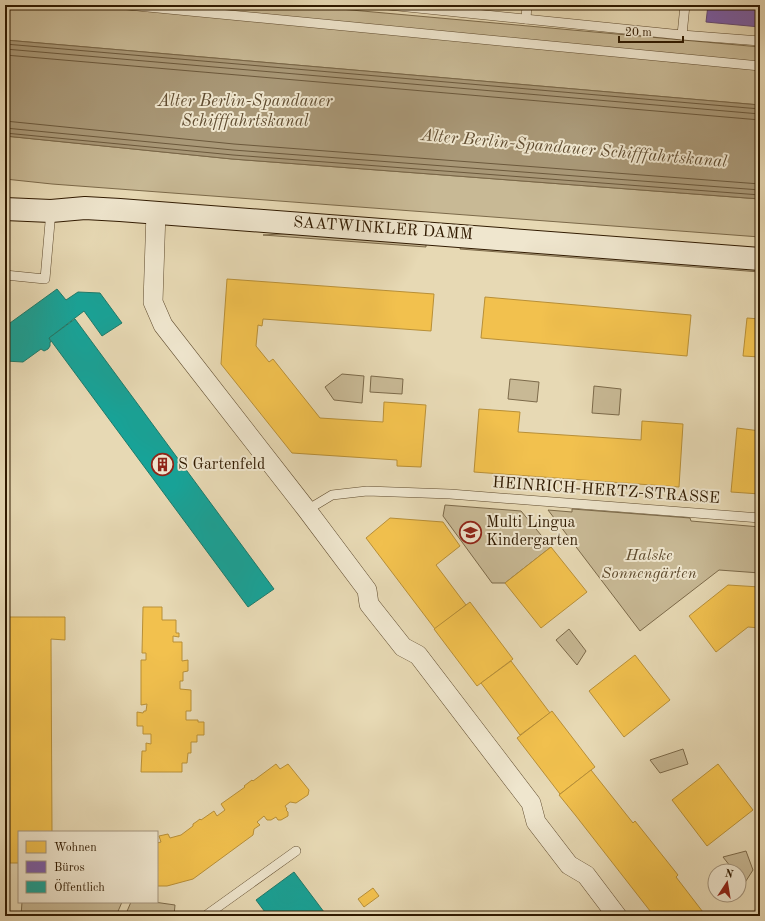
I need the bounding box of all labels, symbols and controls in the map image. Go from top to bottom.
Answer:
scale bar [619,18,683,44]
text: 20 m [625,27,652,39]
water label: Alter Berlin-Spandauer Schifffahrtskanal [156,93,333,130]
water label: Alter Berlin-Spandauer Schifffahrtskanal [419,127,728,171]
street label: SAATWINKLER DAMM [293,215,473,243]
building icon: S Gartenfeld [150,452,176,478]
place label: S Gartenfeld [178,457,265,473]
street label: HEINRICH-HERTZ-STRASSE [492,475,720,507]
place label: Multi Lingua Kindergarten [486,515,578,549]
school or university icon: Multi Lingua Kindergarten [458,519,484,545]
park label: Halske Sonnengärten [601,548,697,582]
legend [18,831,158,903]
text: Wohnen [54,842,97,854]
text: Büros [54,862,85,874]
north arrow [707,863,747,903]
text: N [724,868,735,881]
text: Öffentlich [54,878,105,894]

